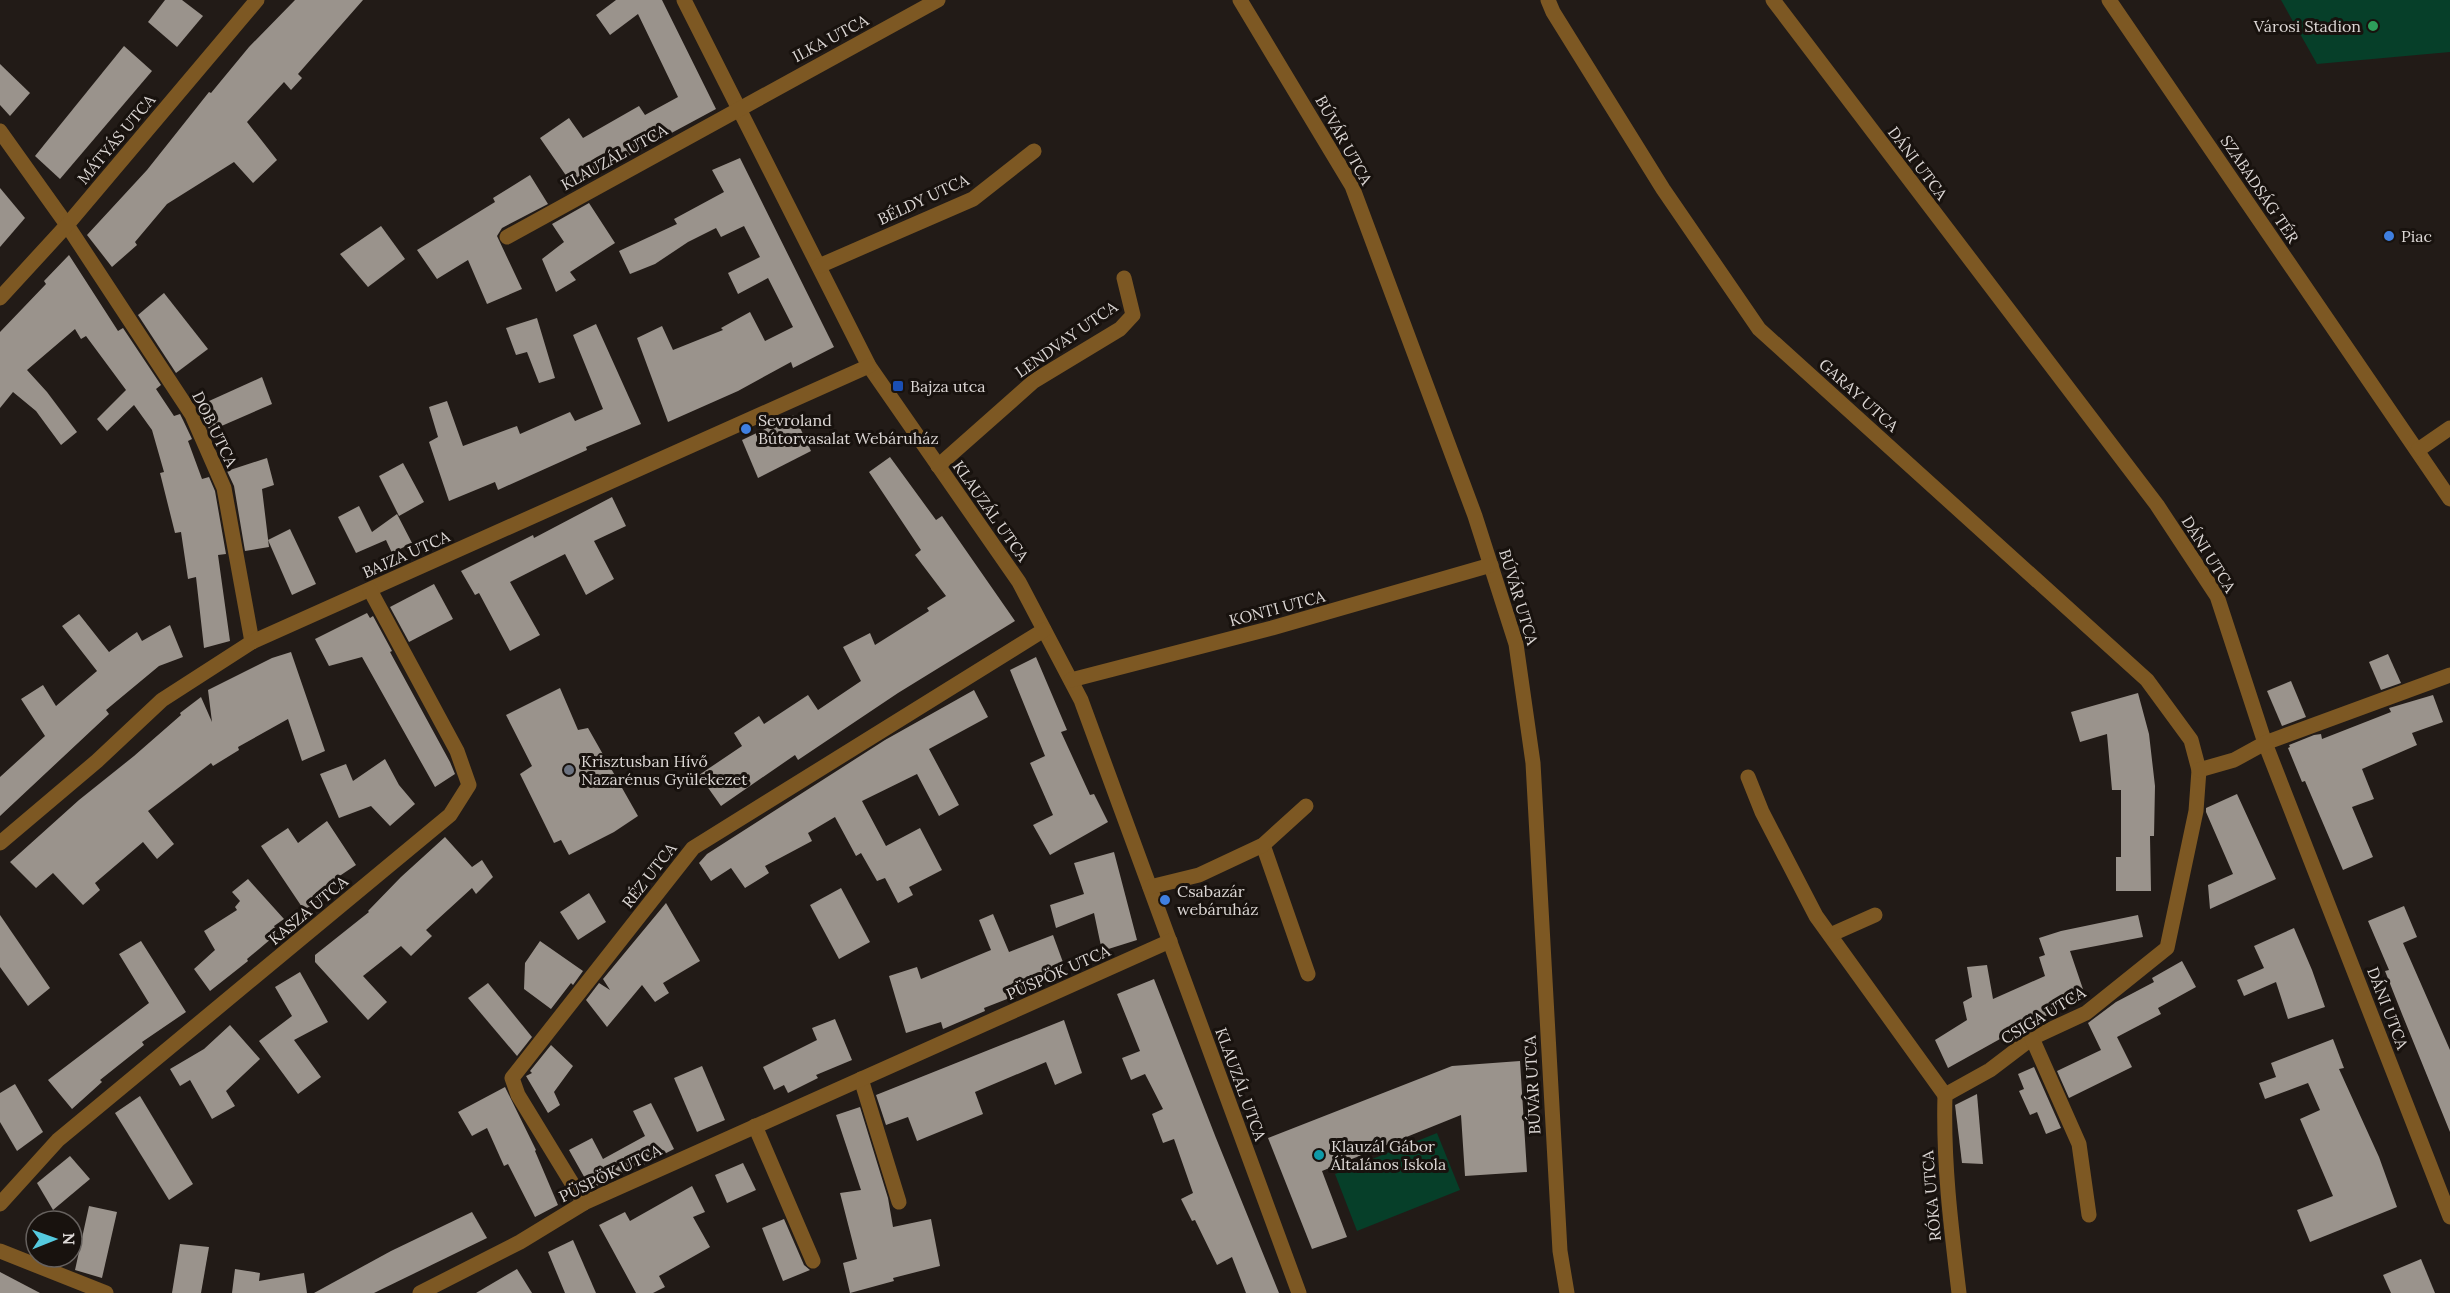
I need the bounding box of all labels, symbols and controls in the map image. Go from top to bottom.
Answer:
street label: ILKA UTCA [789,9,872,66]
place label: Városi Stadion [2253,16,2361,36]
marker: Városi Stadion [2366,19,2380,33]
street label: MÁTYÁS UTCA [73,89,160,188]
street label: BÚVÁR UTCA [1311,92,1377,189]
street label: KLAUZÁL UTCA [557,119,672,195]
street label: DÁNI UTCA [1884,122,1953,204]
street label: SZABADSÁG TÉR [2217,131,2304,248]
street label: BÉLDY UTCA [874,169,973,229]
place label: Piac [2401,226,2432,246]
marker: Piac [2382,229,2396,243]
street label: LENDVAY UTCA [1011,296,1122,382]
street label: GARAY UTCA [1815,354,1904,437]
place label: Bajza utca [910,376,986,396]
marker: Bajza utca [891,379,905,393]
street label: DOB UTCA [188,388,242,471]
place label: Sevroland Bútorvasalat Webáruház [758,410,939,448]
marker: Sevroland Bútorvasalat Webáruház [739,422,753,436]
street label: KLAUZÁL UTCA [949,457,1034,566]
street label: DÁNI UTCA [2178,512,2241,597]
street label: BAJZA UTCA [359,525,454,582]
street label: BÚVÁR UTCA [1495,547,1543,648]
street label: KONTI UTCA [1227,585,1328,630]
place label: Krisztusban Hívő Nazarénus Gyülekezet [581,751,748,789]
marker: Krisztusban Hívő Nazarénus Gyülekezet [562,763,576,777]
street label: RÉZ UTCA [617,838,681,912]
street label: KASZA UTCA [264,870,352,949]
place label: Csabazár webáruház [1177,881,1258,919]
marker: Csabazár webáruház [1158,893,1172,907]
street label: PÜSPÖK UTCA [1003,940,1114,1004]
street label: DÁNI UTCA [2363,964,2413,1053]
street label: CSIGA UTCA [1997,981,2090,1048]
street label: KLAUZÁL UTCA [1211,1025,1271,1144]
street label: BÚVÁR UTCA [1519,1034,1545,1135]
place label: Klauzál Gábor Általános Iskola [1330,1136,1446,1174]
street label: PÜSPÖK UTCA [556,1139,665,1206]
marker: Klauzál Gábor Általános Iskola [1312,1148,1326,1162]
street label: RÓKA UTCA [1917,1149,1945,1242]
north arrow [24,1209,84,1269]
text: N [59,1232,79,1245]

